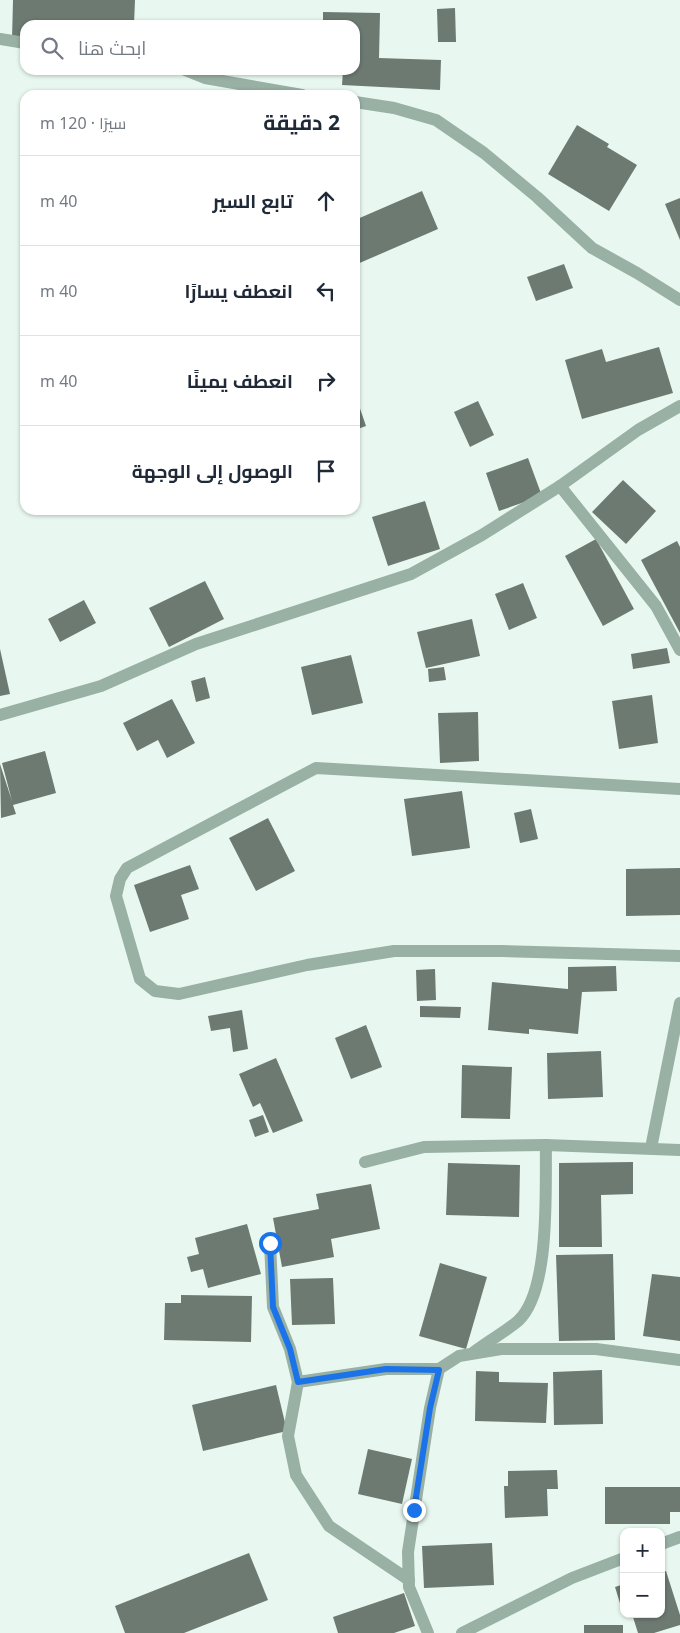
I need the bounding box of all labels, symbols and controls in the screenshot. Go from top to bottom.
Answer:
search box [20,20,360,75]
icon: search [38,34,66,62]
text: ابحث هنا [78,35,146,61]
text: 2 دقيقة [263,108,340,136]
text: سيرًا · 120 m [40,112,126,134]
icon: ahead [312,187,340,215]
text: تابع السير [213,188,293,214]
text: 40 m [40,190,77,212]
icon: left [312,277,340,305]
text: انعطف يسارًا [184,278,293,304]
text: 40 m [40,280,77,302]
icon: right [312,367,340,395]
text: انعطف يمينًا [187,368,293,394]
text: 40 m [40,370,77,392]
icon: arrive [312,457,340,485]
text: الوصول إلى الوجهة [132,458,293,484]
route start [259,1232,282,1255]
route end [403,1499,426,1522]
map controls [620,1528,665,1618]
button: + [620,1528,665,1573]
button: − [620,1573,665,1618]

